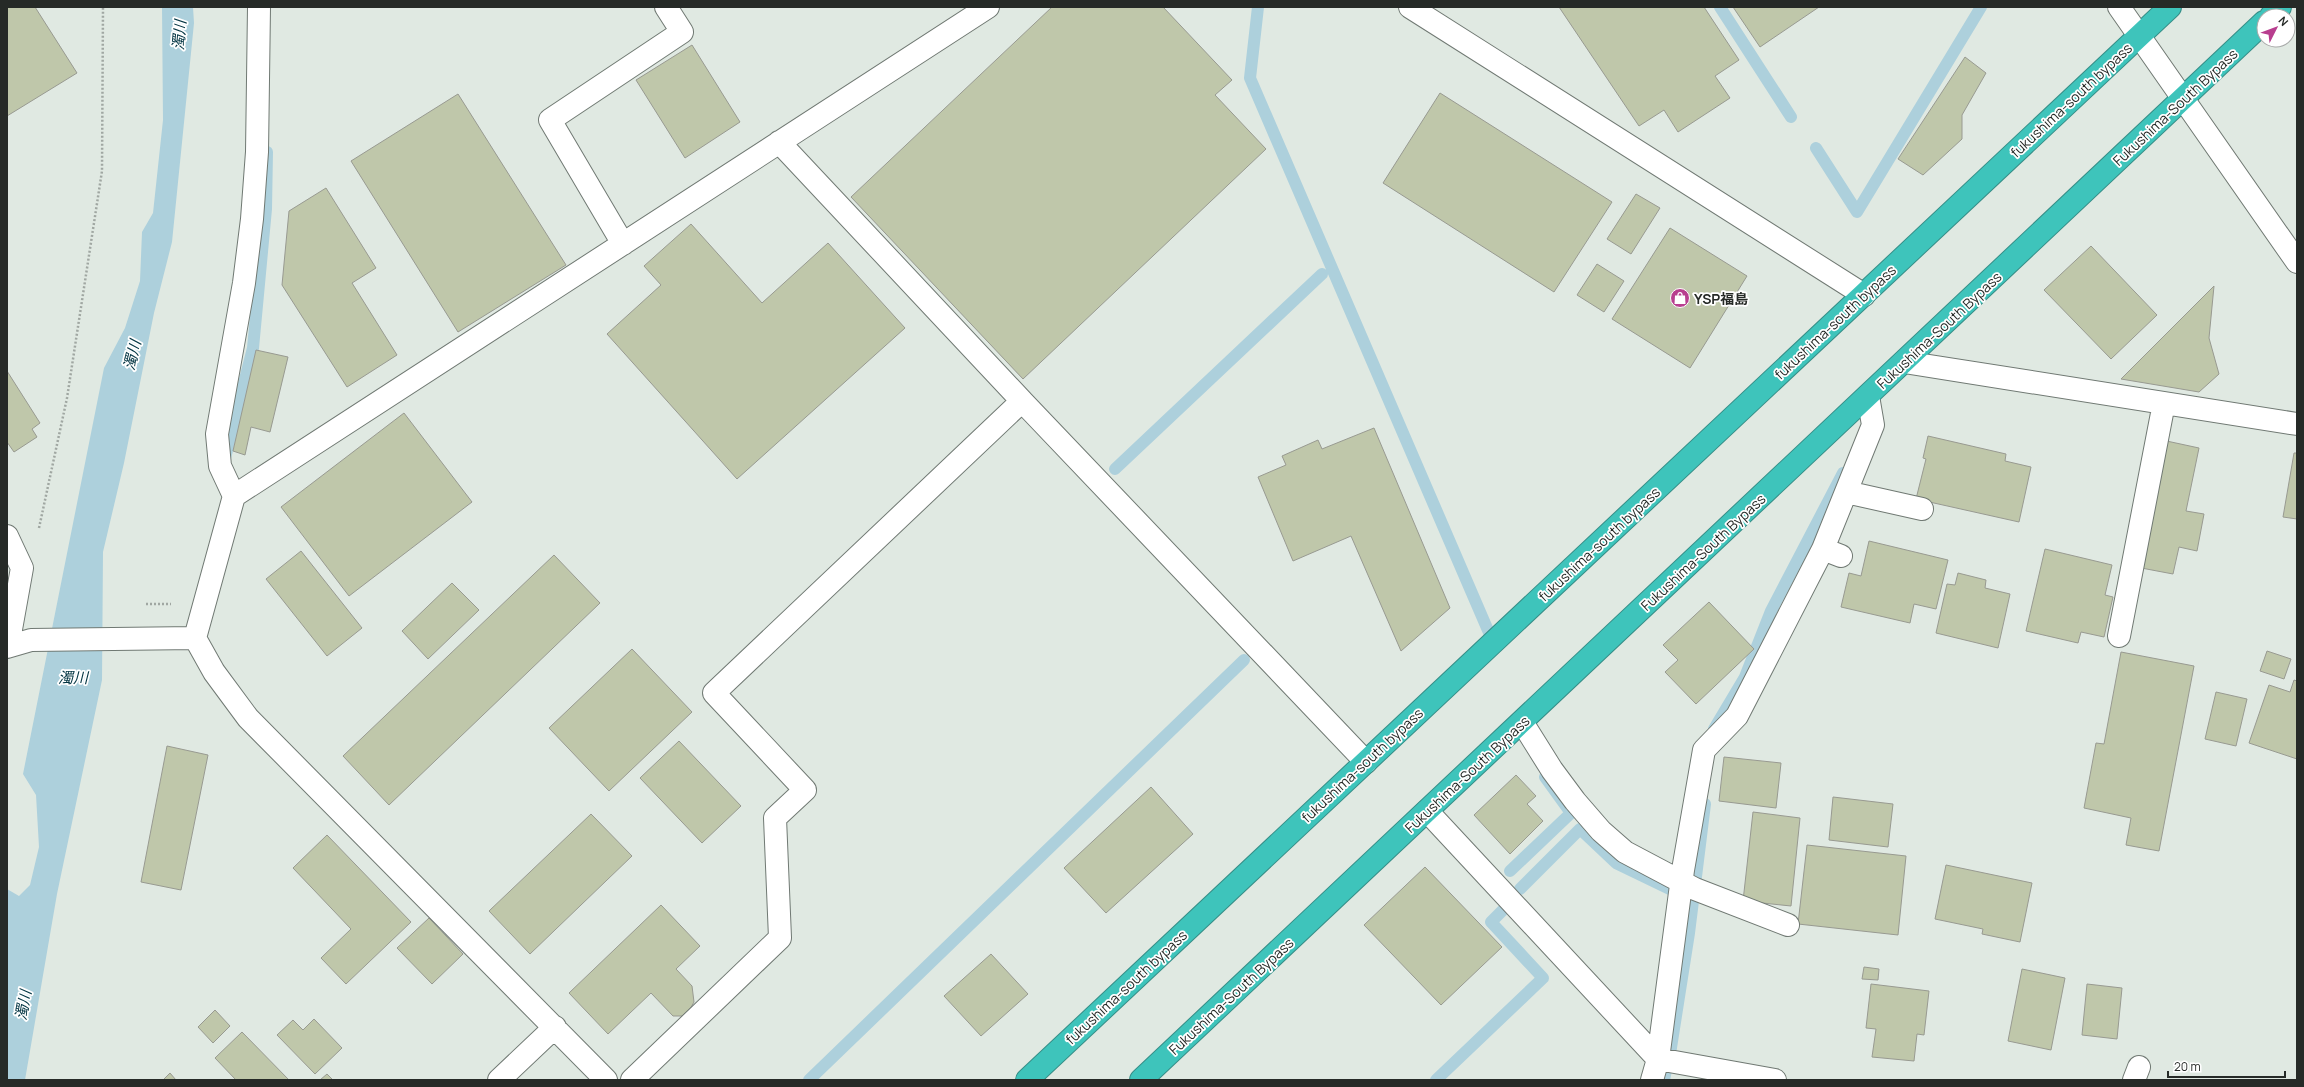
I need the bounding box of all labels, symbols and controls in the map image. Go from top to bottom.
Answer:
north arrow [2256,8,2296,48]
text: N [2276,13,2292,29]
water label: 濁川 [167,17,191,51]
street label: fukushima-south bypass [2006,39,2136,161]
street label: Fukushima-South Bypass [2109,44,2241,170]
street label: fukushima-south bypass [1770,261,1900,383]
street label: Fukushima-South Bypass [1873,267,2005,393]
shop icon: YSP福島 [1669,287,1691,309]
place label: YSP福島 [1694,289,1748,308]
water label: 濁川 [118,336,146,372]
street label: fukushima-south bypass [1534,483,1664,605]
street label: Fukushima-South Bypass [1637,489,1769,615]
water label: 濁川 [58,667,90,688]
street label: fukushima-south bypass [1297,704,1427,826]
street label: Fukushima-South Bypass [1401,711,1533,837]
street label: fukushima-south bypass [1061,926,1191,1048]
street label: Fukushima-South Bypass [1165,933,1297,1059]
water label: 濁川 [10,986,36,1022]
scale bar [2168,1053,2285,1079]
text: 20 m [2174,1058,2201,1075]

